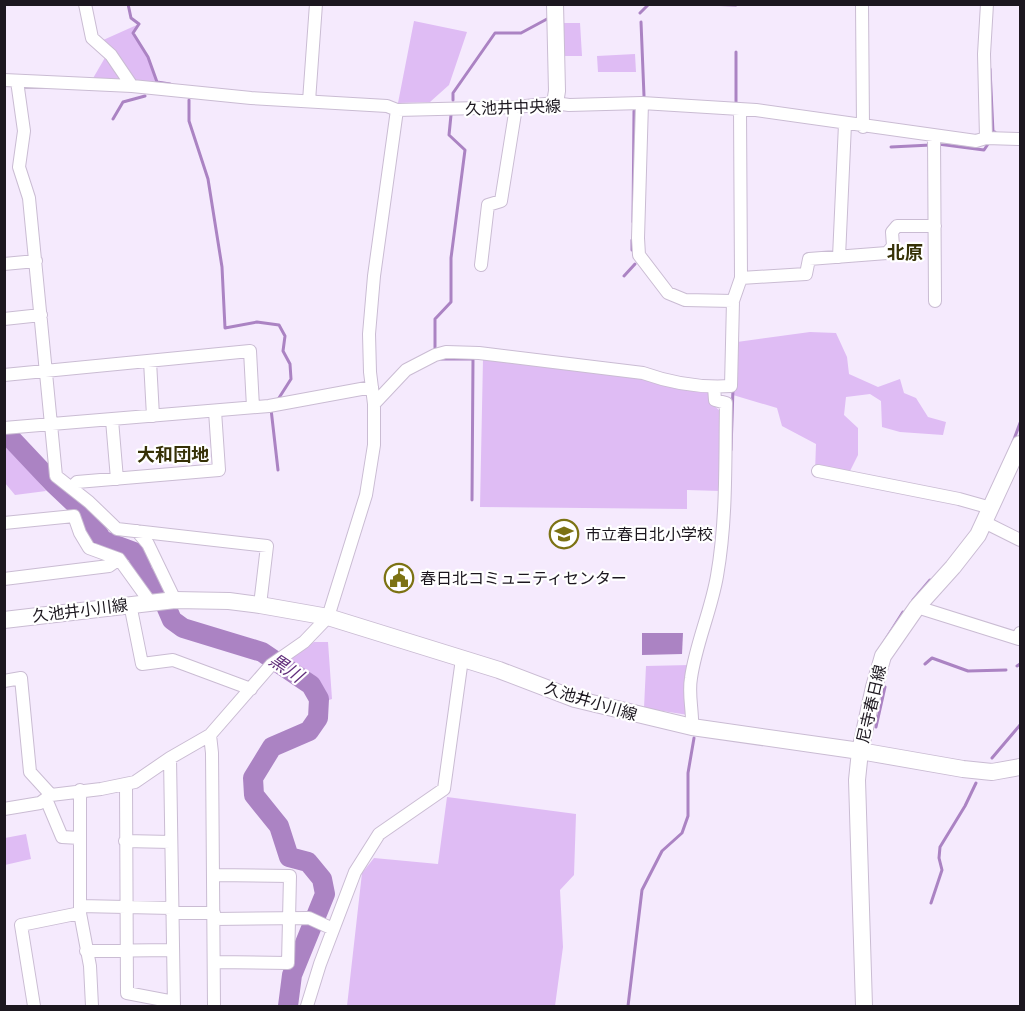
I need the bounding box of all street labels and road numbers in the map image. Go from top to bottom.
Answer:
street label: 久池井中央線 [465,97,561,120]
street label: 久池井小川線 [31,596,129,627]
street label: 尼寺春日線 [854,663,891,745]
street label: 久池井小川線 [542,679,639,726]

